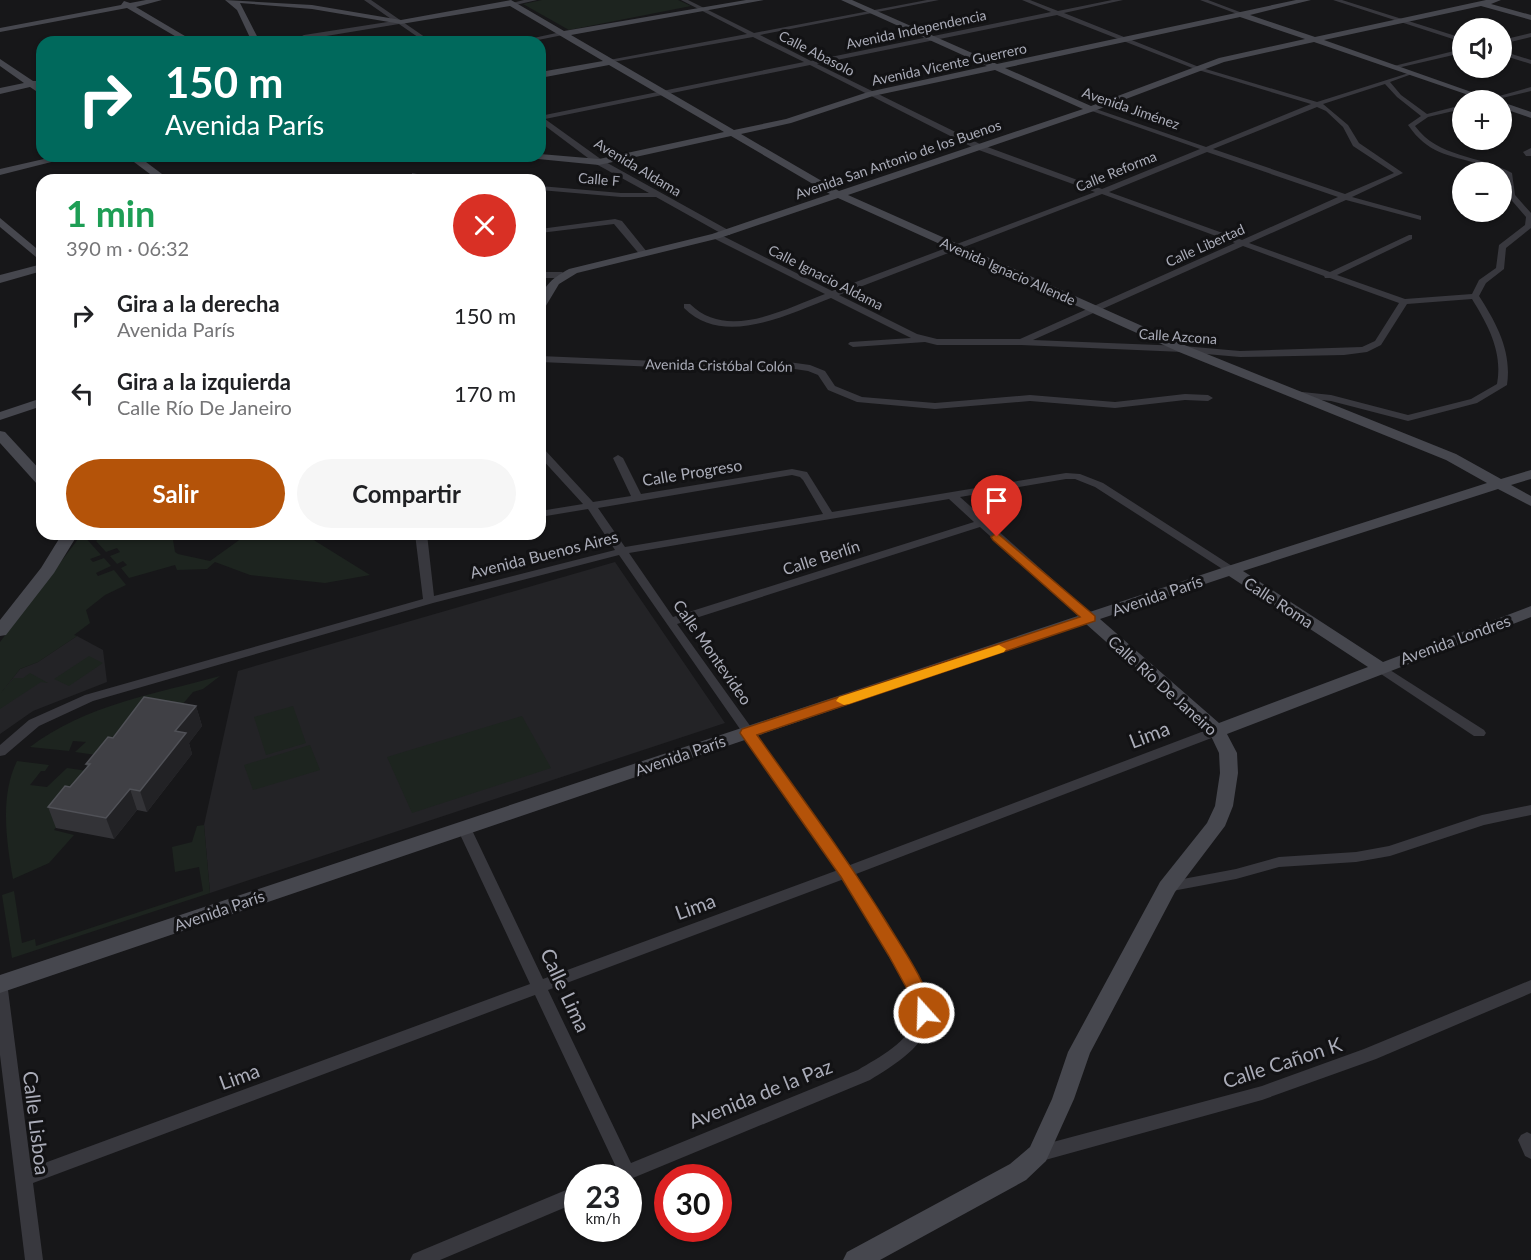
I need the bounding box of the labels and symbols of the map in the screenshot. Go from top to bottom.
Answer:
street label: Avenida Independencia [844,6,988,52]
street label: Calle Abasolo [776,27,858,79]
street label: Avenida Vicente Guerrero [870,39,1028,89]
street label: Avenida Jiménez [1080,83,1182,133]
street label: Avenida San Antonio de los Buenos [793,116,1003,202]
street label: Avenida Aldama [591,134,685,200]
street label: Calle Reforma [1073,147,1159,195]
street label: Calle F [577,169,621,189]
street label: Calle Libertad [1163,220,1247,270]
street label: Avenida Ignacio Allende [938,233,1078,309]
street label: Calle Ignacio Aldama [766,241,886,313]
street label: Calle Azcona [1138,325,1218,347]
street label: Avenida Cristóbal Colón [645,355,793,375]
street label: Calle Progreso [641,455,743,489]
pin [971,475,1022,537]
street label: Avenida Buenos Aires [468,526,620,582]
street label: Calle Berlín [780,536,862,578]
street label: Avenida París [1109,571,1205,619]
street label: Calle Roma [1241,573,1317,631]
street label: Calle Montevideo [670,596,756,708]
street label: Avenida Londres [1397,610,1513,668]
street label: Calle Río De Janeiro [1105,631,1221,739]
street label: Lima [1125,715,1173,753]
street label: Avenida París [632,731,728,779]
street label: Avenida París [171,886,267,934]
street label: Lima [671,888,719,924]
street label: Calle Lima [536,944,596,1036]
position arrow [892,981,956,1045]
street label: Calle Cañon K [1219,1031,1345,1093]
street label: Avenida de la Paz [685,1053,835,1133]
street label: Lima [215,1058,263,1094]
street label: Calle Lisboa [19,1070,55,1176]
speed limit sign: 30 [654,1164,732,1242]

